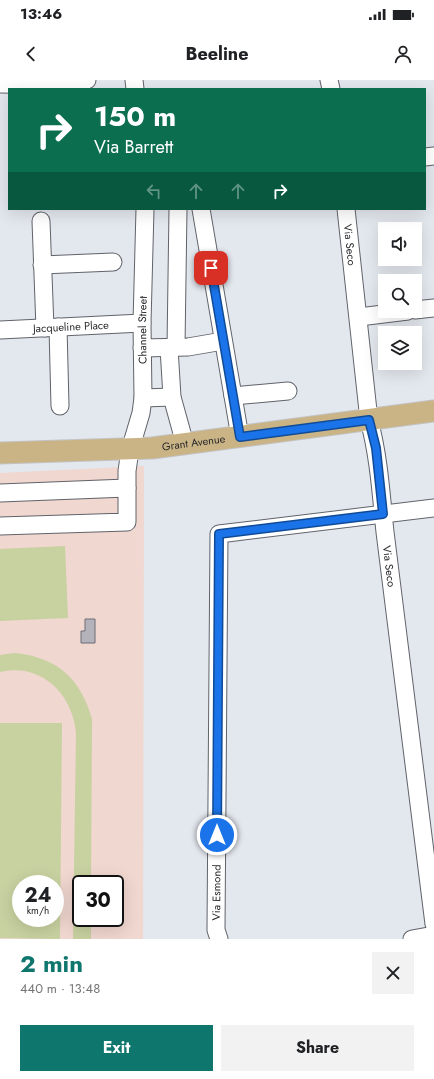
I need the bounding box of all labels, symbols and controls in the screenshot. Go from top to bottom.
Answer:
text: 13:46 [20,3,62,25]
text: Beeline [185,41,249,67]
icon: back [20,43,42,65]
icon: person [392,43,414,65]
text: 150 m [94,96,176,137]
icon: right [28,104,80,156]
text: Via Barrett [94,134,173,160]
icon: left [143,180,165,202]
icon: ahead [185,180,207,202]
icon: ahead [227,180,249,202]
icon: right [269,180,291,202]
map controls [378,222,422,370]
button: sound [378,222,422,266]
street label: Via Seco [340,223,360,266]
pin [194,251,228,285]
icon: arrive [200,257,222,279]
button: search [378,274,422,318]
street label: Channel Street [134,295,151,364]
street label: Jacqueline Place [31,317,110,336]
button: layers [378,326,422,370]
street label: Grant Avenue [161,430,226,455]
street label: Via Seco [379,545,400,588]
position arrow [196,814,238,856]
street label: Via Esmond [208,864,224,921]
speed limit sign: 30 [72,875,124,927]
text: 24 [24,881,52,910]
text: km/h [27,903,49,918]
text: 2 min [20,946,83,981]
button: close [372,952,414,994]
text: 440 m · 13:48 [20,979,100,998]
button: Exit [20,1025,213,1071]
button: Share [221,1025,414,1071]

